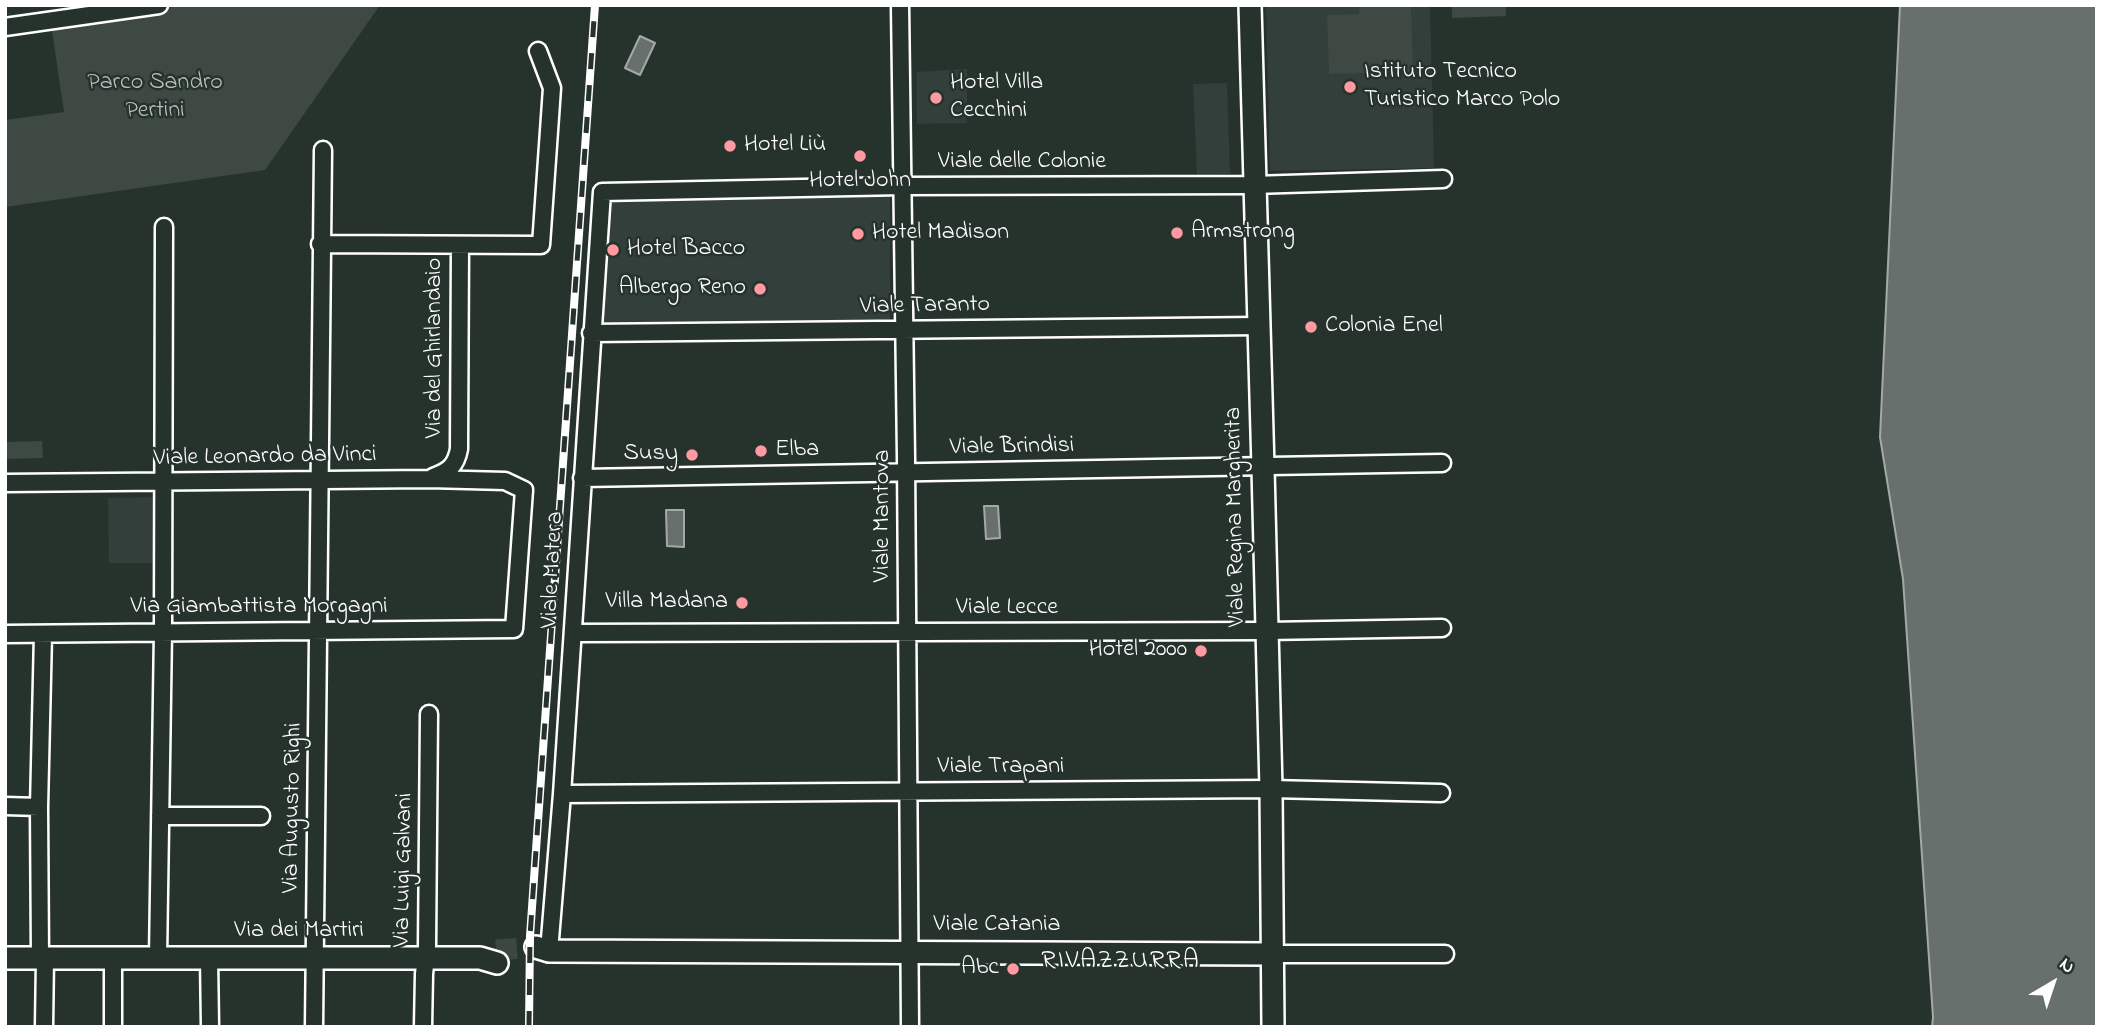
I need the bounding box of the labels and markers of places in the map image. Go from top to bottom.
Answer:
place label: Istituto Tecnico Turistico Marco Polo [1364,59,1560,115]
place label: Hotel Villa Cecchini [950,70,1043,126]
marker: Istituto Tecnico Turistico Marco Polo [1342,79,1358,95]
marker: Hotel Villa Cecchini [928,90,944,106]
place label: Hotel Liù [744,132,826,160]
marker: Hotel Liù [722,138,738,154]
marker: Hotel John [852,148,868,164]
place label: Hotel John [809,168,911,196]
place label: Armstrong [1191,219,1295,247]
place label: Hotel Madison [872,220,1009,248]
marker: Armstrong [1169,225,1185,241]
marker: Hotel Madison [850,226,866,242]
place label: Hotel Bacco [627,236,745,264]
marker: Hotel Bacco [605,242,621,258]
place label: Albergo Reno [619,275,746,303]
marker: Albergo Reno [752,281,768,297]
place label: Colonia Enel [1325,313,1443,341]
marker: Colonia Enel [1303,319,1319,335]
place label: Elba [775,437,819,465]
place label: Susy [623,441,678,469]
marker: Elba [753,443,769,459]
marker: Susy [684,447,700,463]
place label: Villa Madana [605,589,728,617]
marker: Villa Madana [734,595,750,611]
place label: Hotel 2000 [1089,637,1187,665]
marker: Hotel 2000 [1193,643,1209,659]
place label: Abc [961,955,999,983]
marker: Abc [1005,961,1021,977]

